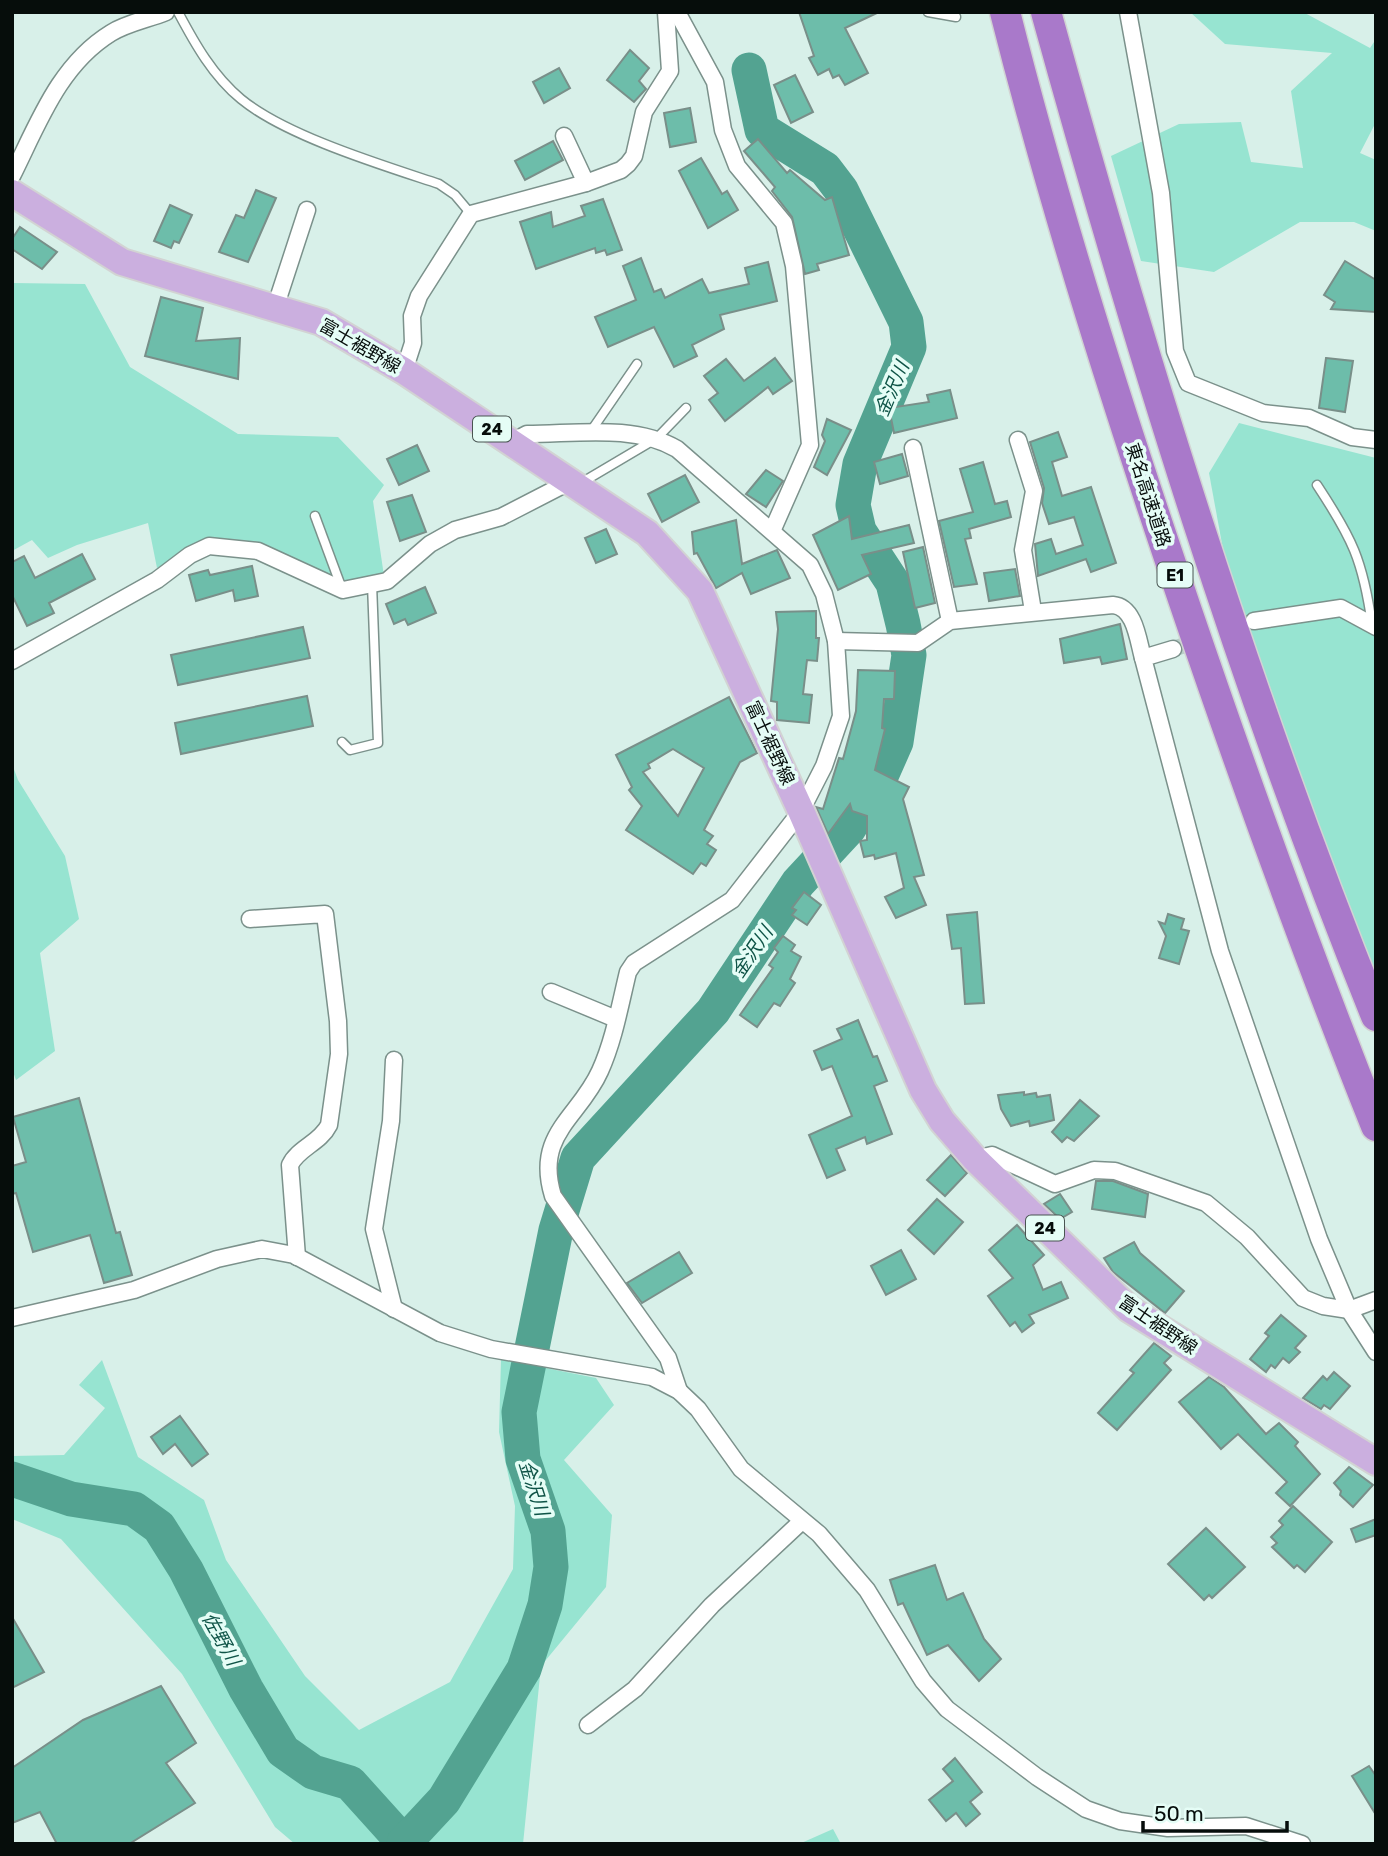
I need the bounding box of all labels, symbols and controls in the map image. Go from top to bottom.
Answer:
street label: 富士裾野線 [316,314,404,378]
water label: 金沢川 [870,356,915,420]
road number: 24 [473,416,511,442]
street label: 東名高速道路 [1121,440,1175,550]
road number: E1 [1158,562,1192,588]
street label: 富士裾野線 [741,698,799,788]
water label: 金沢川 [727,920,779,982]
road number: 24 [1026,1216,1064,1240]
street label: 富士裾野線 [1115,1291,1201,1359]
water label: 金沢川 [514,1457,554,1521]
water label: 佐野川 [197,1608,246,1671]
scale bar [1143,1790,1286,1834]
text: 50 m [1154,1801,1204,1826]

